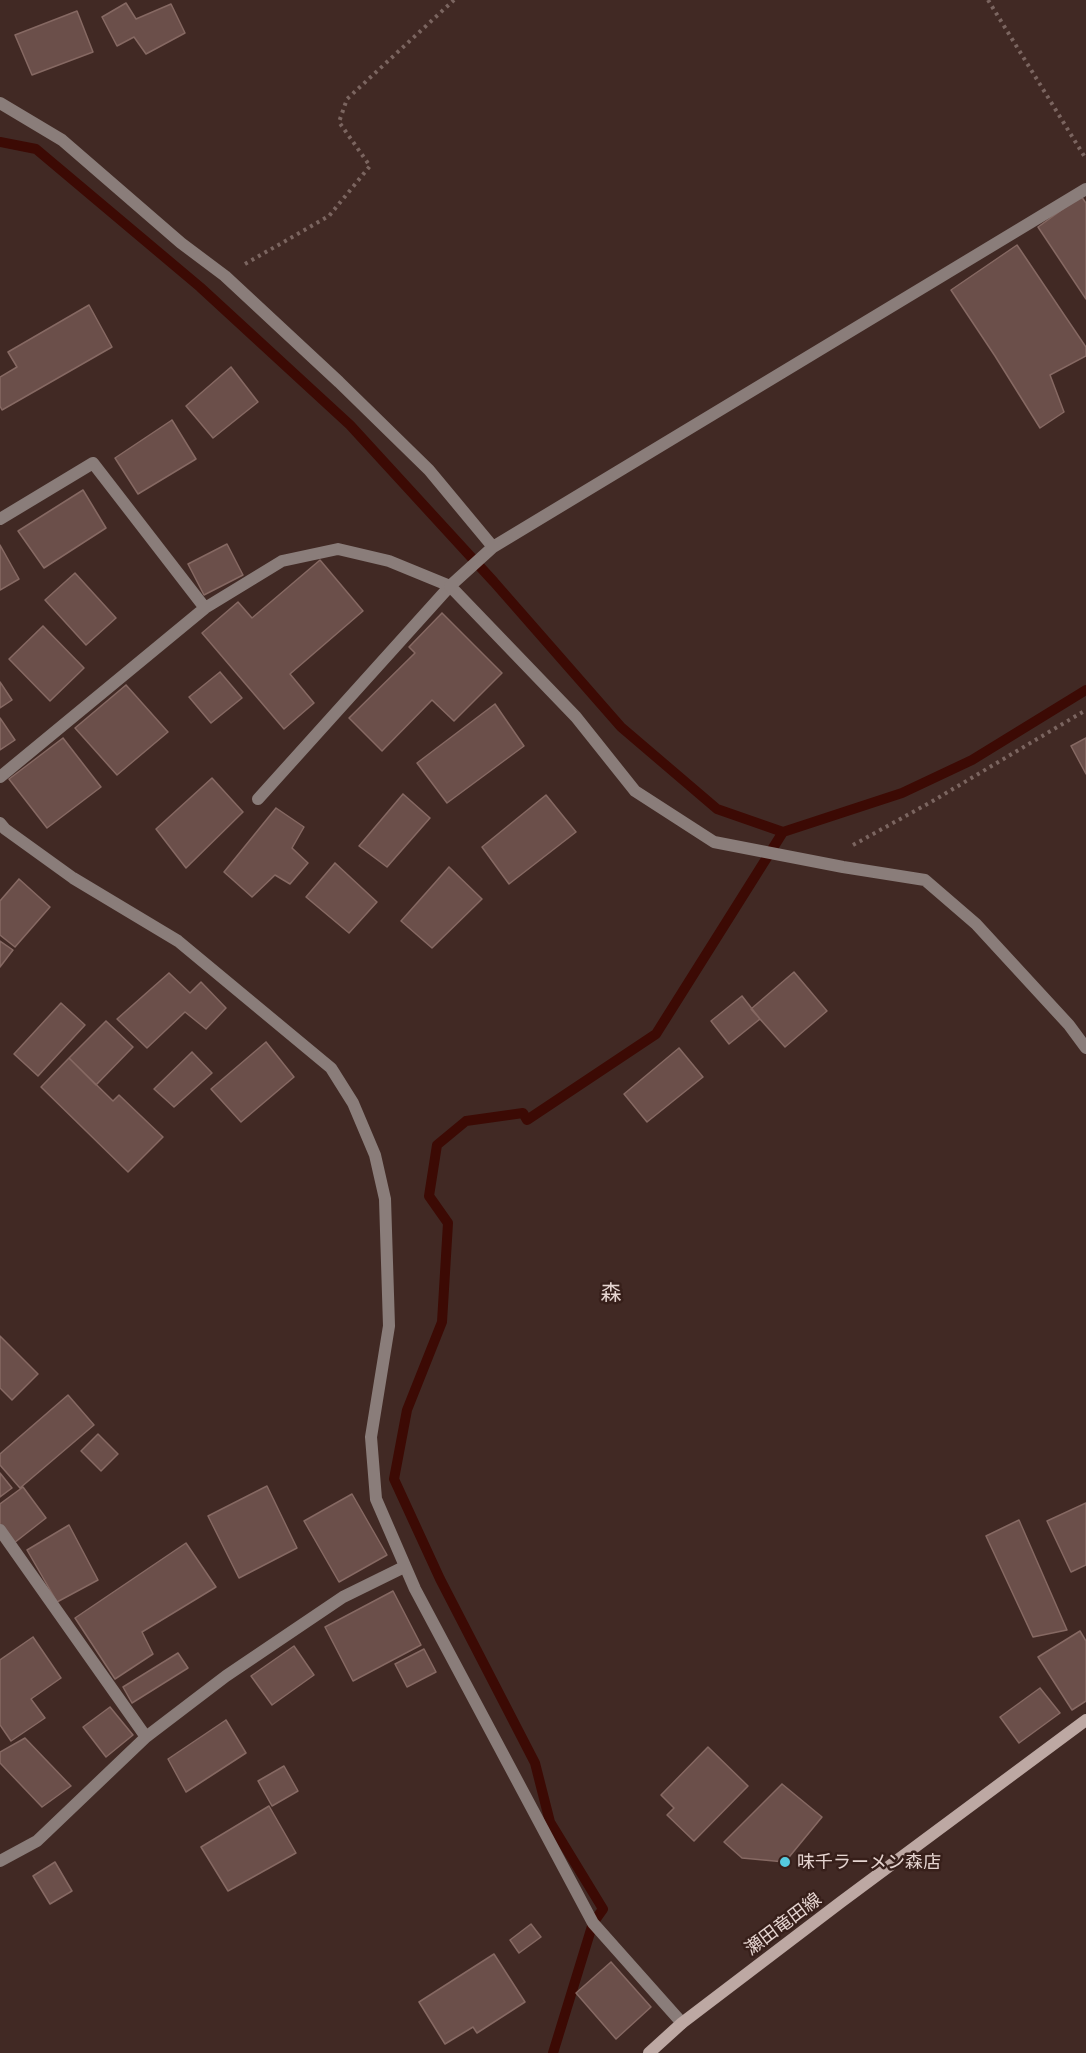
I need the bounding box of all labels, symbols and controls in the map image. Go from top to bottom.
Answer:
district label: 森 [601,1280,621,1306]
place label: 味千ラーメン森店 [797,1851,941,1873]
marker: 味千ラーメン森店 [778,1855,792,1869]
street label: 瀬田竜田線 [741,1888,825,1960]

